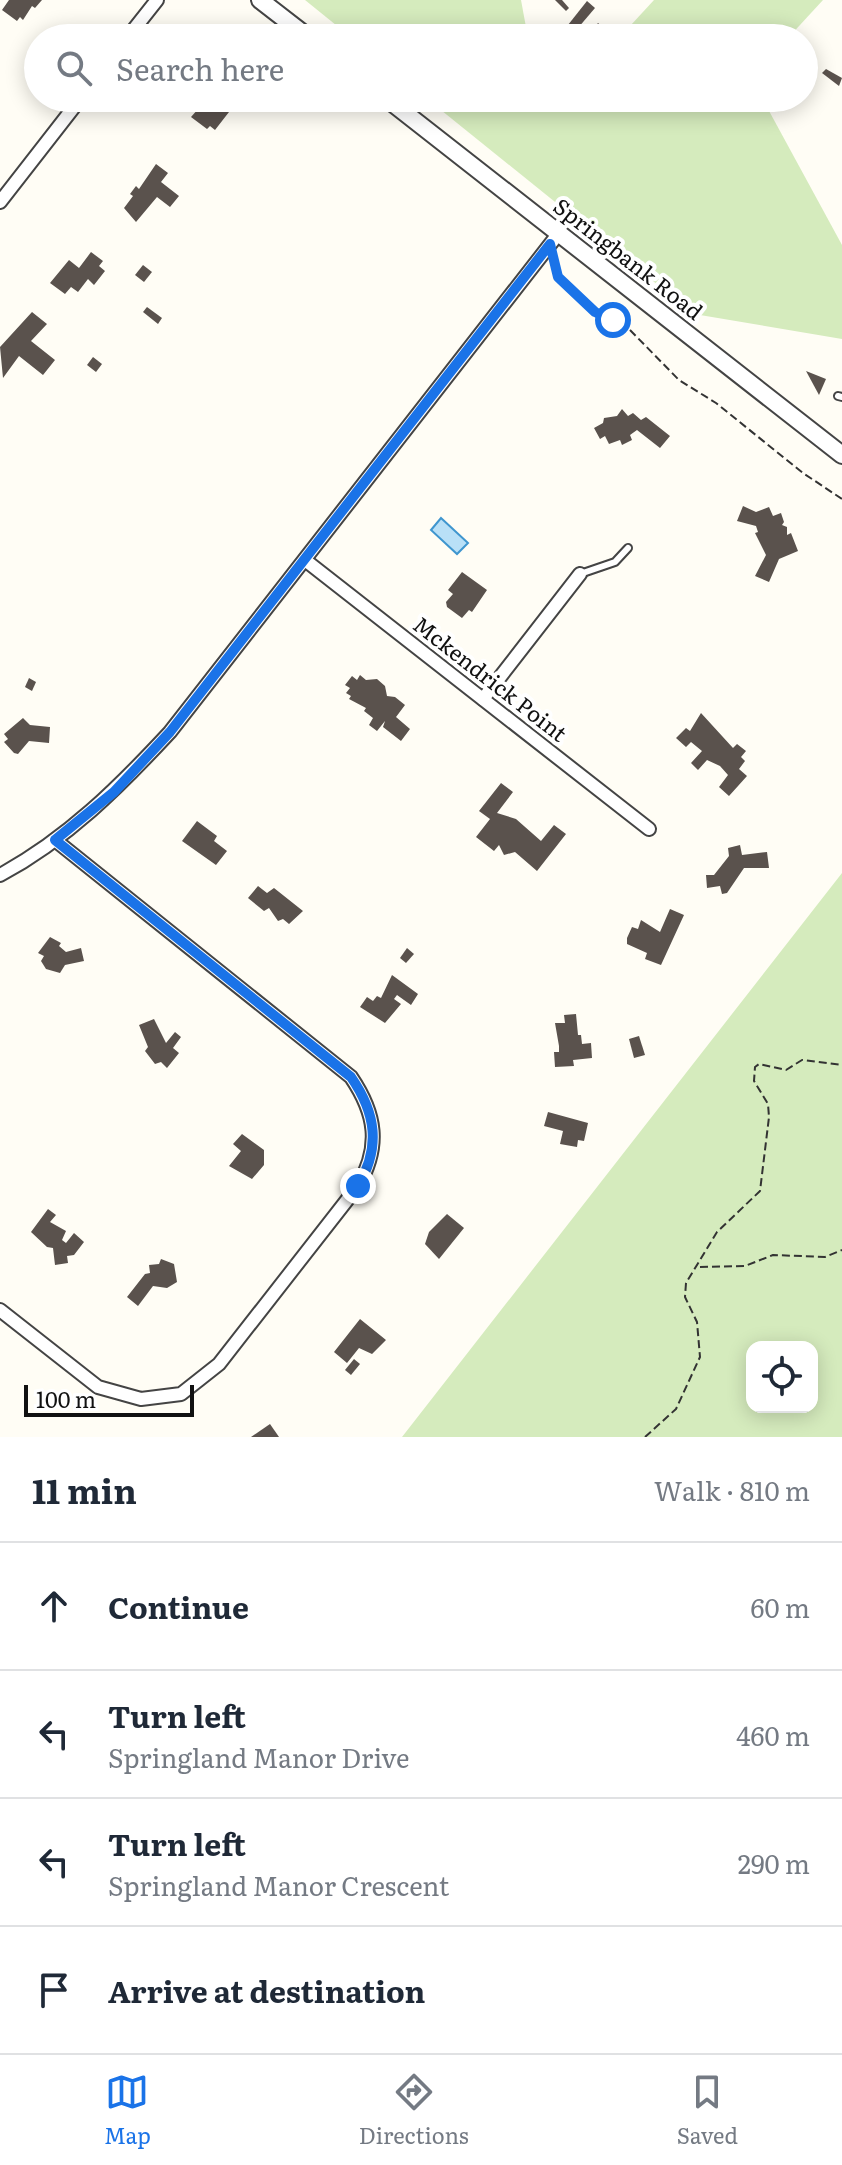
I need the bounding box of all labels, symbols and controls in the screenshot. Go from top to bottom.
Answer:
search box [24,24,818,112]
icon: search [52,46,96,90]
text: Search here [116,46,284,90]
street label: Springbank Road [547,189,711,327]
route start [595,302,631,338]
street label: Mckendrick Point [407,607,575,749]
route end [340,1168,376,1204]
map controls [746,1341,818,1413]
button: locate [746,1341,818,1413]
scale bar [24,1381,194,1417]
text: 100 m [36,1382,96,1415]
text: 11 min [32,1464,137,1514]
text: Walk · 810 m [654,1470,810,1509]
icon: ahead [32,1584,76,1628]
text: Continue [108,1584,249,1628]
text: 60 m [751,1587,810,1626]
text: Turn left [108,1693,246,1737]
icon: left [32,1712,76,1756]
text: 460 m [736,1715,810,1754]
text: Springland Manor Drive [108,1737,410,1776]
text: Turn left [108,1821,246,1865]
icon: left [32,1840,76,1884]
text: 290 m [738,1843,810,1882]
text: Springland Manor Crescent [108,1865,449,1904]
icon: arrive [32,1968,76,2012]
text: Arrive at destination [108,1968,425,2012]
tab: Map [104,2070,151,2151]
tab: Directions [359,2070,469,2151]
tab: Saved [677,2070,738,2151]

